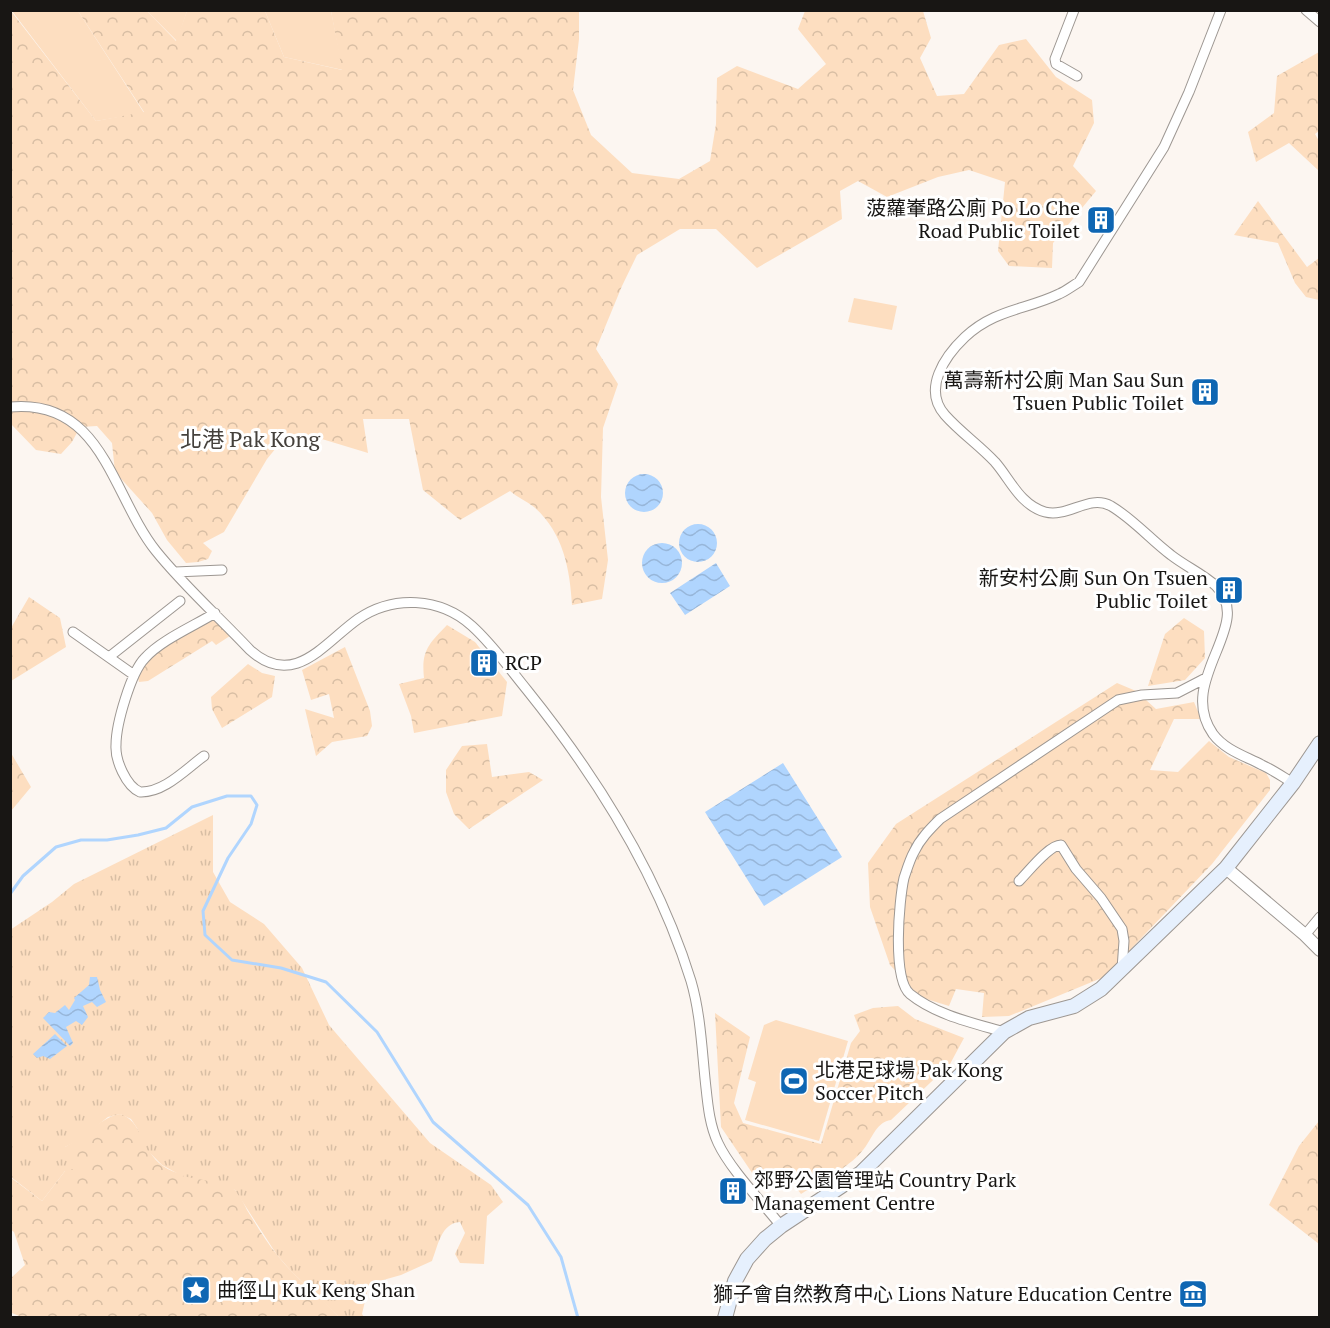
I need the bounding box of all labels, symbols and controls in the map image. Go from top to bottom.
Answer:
place label: 菠蘿輋路公廁 Po Lo Che Road Public Toilet [866,194,1081,244]
building icon: 菠蘿輋路公廁 Po Lo Che Road Public Toilet [1085,204,1117,236]
place label: 萬壽新村公廁 Man Sau Sun Tsuen Public Toilet [944,366,1185,416]
building icon: 萬壽新村公廁 Man Sau Sun Tsuen Public Toilet [1189,376,1221,408]
district label: 北港 Pak Kong [180,424,321,453]
place label: 新安村公廁 Sun On Tsuen Public Toilet [979,564,1209,614]
building icon: 新安村公廁 Sun On Tsuen Public Toilet [1213,574,1245,606]
building icon: RCP [468,647,500,679]
place label: RCP [505,649,542,676]
place label: 北港足球場 Pak Kong Soccer Pitch [815,1056,1003,1106]
sports icon: 北港足球場 Pak Kong Soccer Pitch [778,1065,810,1097]
place label: 郊野公園管理站 Country Park Management Centre [754,1166,1017,1216]
building icon: 郊野公園管理站 Country Park Management Centre [717,1175,749,1207]
place icon: 曲徑山 Kuk Keng Shan [180,1274,212,1306]
place label: 曲徑山 Kuk Keng Shan [217,1276,415,1303]
museum icon: 獅子會自然教育中心 Lions Nature Education Centre [1177,1278,1209,1310]
place label: 獅子會自然教育中心 Lions Nature Education Centre [713,1280,1172,1307]

